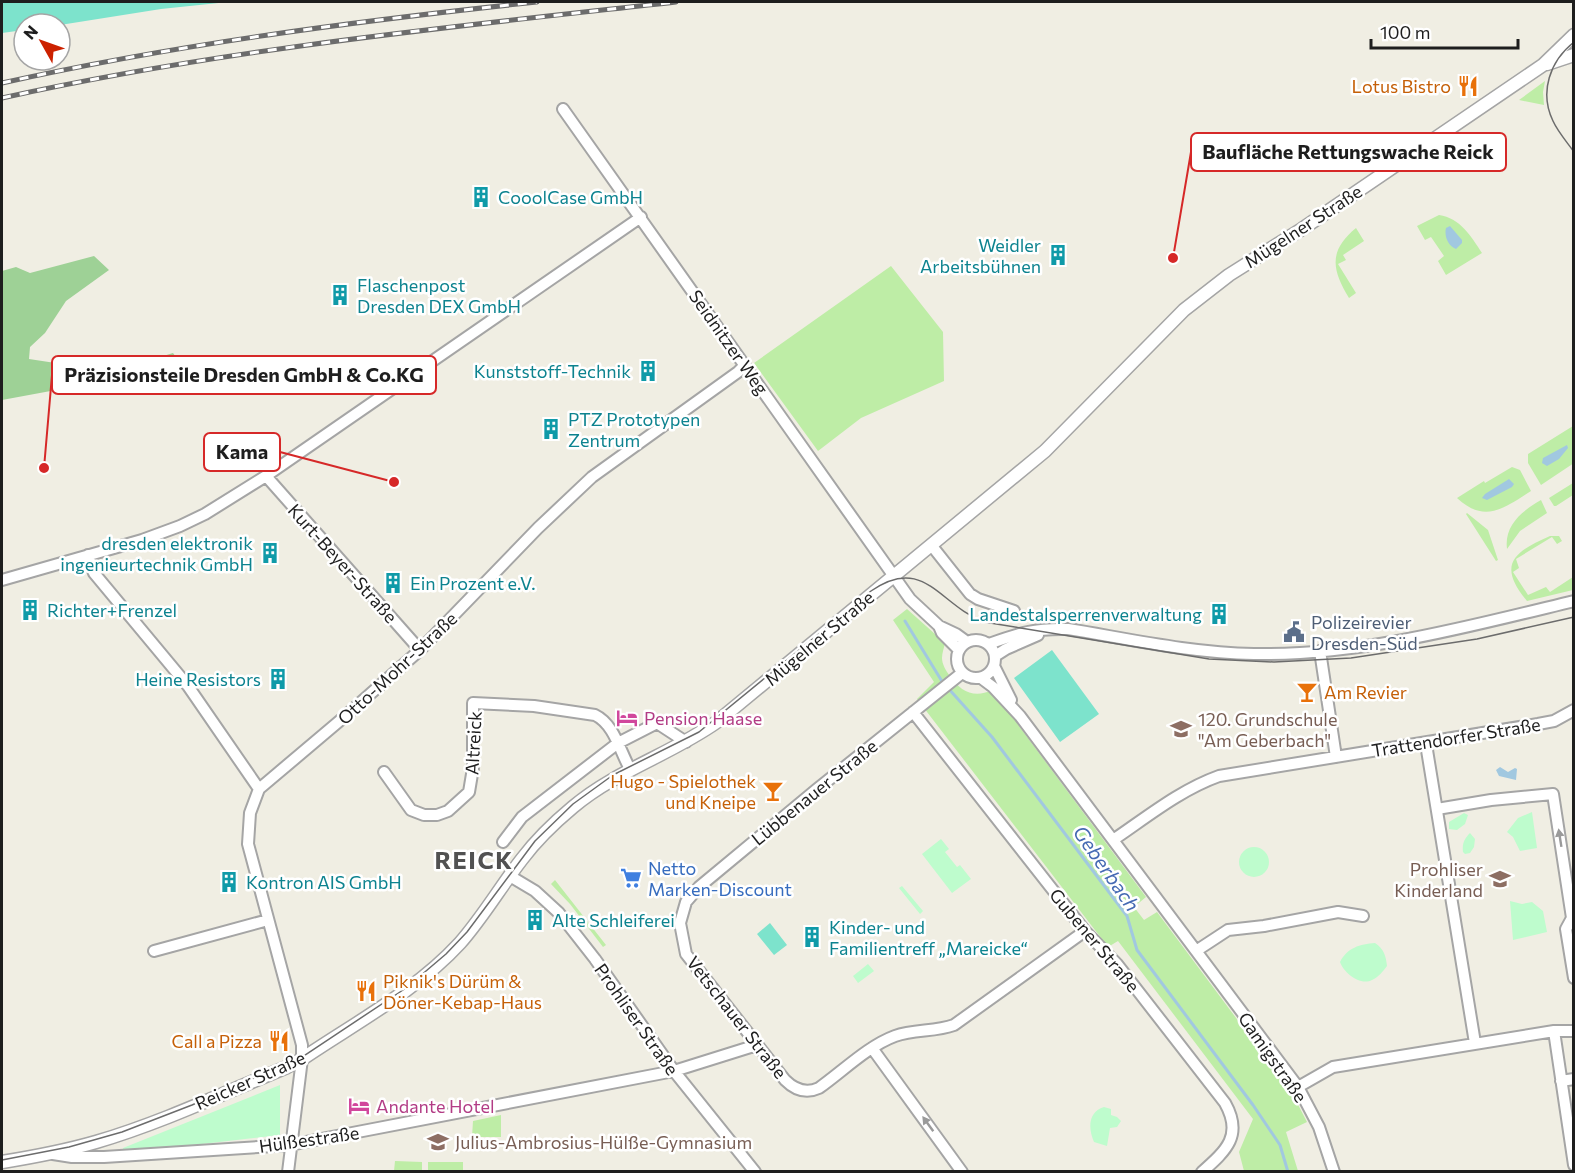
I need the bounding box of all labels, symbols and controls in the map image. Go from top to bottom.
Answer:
north arrow [12,12,72,72]
scale bar [1371,12,1518,50]
text: N [19,21,41,43]
text: 100 m [1380,21,1430,43]
restaurant icon: Lotus Bistro [1456,74,1480,98]
place label: Lotus Bistro [1352,75,1451,97]
callout: Baufläche Rettungswache Reick [1191,133,1506,171]
text: Baufläche Rettungswache Reick [1202,139,1494,163]
street label: Mügelner Straße [1240,180,1366,272]
building icon: CooolCase GmbH [469,185,493,209]
place label: CooolCase GmbH [498,186,643,208]
place label: Weidler Arbeitsbühnen [920,234,1041,277]
building icon: Weidler Arbeitsbühnen [1046,243,1070,267]
place label: Flaschenpost Dresden DEX GmbH [357,274,521,317]
building icon: Flaschenpost Dresden DEX GmbH [328,283,352,307]
street label: Seidnitzer Weg [685,285,773,399]
callout: Präzisionsteile Dresden GmbH & Co.KG [52,356,436,394]
building icon: Kunststoff-Technik [636,359,660,383]
place label: Kunststoff-Technik [474,360,631,382]
text: Präzisionsteile Dresden GmbH & Co.KG [64,362,424,386]
place label: PTZ Prototypen Zentrum [568,408,700,451]
building icon: PTZ Prototypen Zentrum [539,417,563,441]
callout: Kama [204,433,280,471]
text: Kama [216,439,268,463]
street label: Kurt-Beyer-Straße [284,499,402,627]
place label: dresden elektronik ingenieurtechnik GmbH [60,532,253,575]
building icon: dresden elektronik ingenieurtechnik GmbH [258,541,282,565]
building icon: Ein Prozent e.V. [381,571,405,595]
place label: Ein Prozent e.V. [410,572,536,594]
street label: Mügelner Straße [760,586,878,690]
building icon: Richter+Frenzel [18,598,42,622]
place label: Richter+Frenzel [47,599,177,621]
building icon: Landestalsperrenverwaltung [1207,602,1231,626]
place label: Landestalsperrenverwaltung [969,603,1202,625]
street label: Otto-Mohr-Straße [333,607,461,729]
place label: Polizeirevier Dresden-Süd [1311,611,1418,654]
public building icon: Polizeirevier Dresden-Süd [1282,620,1306,644]
building icon: Heine Resistors [266,667,290,691]
place label: Heine Resistors [135,668,261,690]
bar icon: Am Revier [1295,680,1319,704]
place label: Am Revier [1324,681,1407,703]
hotel icon: Pension Haase [615,706,639,730]
place label: Pension Haase [644,707,762,729]
place label: 120. Grundschule "Am Geberbach" [1198,708,1337,751]
street label: Altreick [460,710,486,776]
street label: Trattendorfer Straße [1370,713,1542,761]
school or university icon: 120. Grundschule "Am Geberbach" [1169,717,1193,741]
street label: Lübbenauer Straße [747,734,881,850]
place label: Hugo - Spielothek und Kneipe [610,770,756,813]
bar icon: Hugo - Spielothek und Kneipe [761,779,785,803]
water label: Geberbach [1069,820,1145,916]
one-way arrow [1555,829,1564,848]
district label: REICK [434,845,514,874]
place label: Netto Marken-Discount [648,857,792,900]
place label: Prohliser Kinderland [1394,858,1483,901]
supermarket icon: Netto Marken-Discount [619,866,643,890]
school or university icon: Prohliser Kinderland [1488,867,1512,891]
building icon: Kontron AIS GmbH [217,870,241,894]
place label: Kontron AIS GmbH [246,871,402,893]
street label: Gubener Straße [1045,884,1145,996]
building icon: Alte Schleiferei [523,908,547,932]
place label: Alte Schleiferei [552,909,675,931]
place label: Kinder- und Familientreff „Mareicke“ [829,916,1028,959]
building icon: Kinder- und Familientreff „Mareicke“ [800,925,824,949]
street label: Vetschauer Straße [682,951,792,1083]
street label: Prohliser Straße [590,959,684,1079]
place label: Piknik's Dürüm & Döner-Kebap-Haus [383,970,542,1013]
restaurant icon: Piknik's Dürüm & Döner-Kebap-Haus [354,979,378,1003]
street label: Gamigstraße [1234,1008,1312,1106]
restaurant icon: Call a Pizza [267,1029,291,1053]
place label: Call a Pizza [172,1030,262,1052]
street label: Reicker Straße [191,1046,309,1114]
hotel icon: Andante Hotel [347,1094,371,1118]
place label: Andante Hotel [376,1095,494,1117]
one-way arrow [922,1117,934,1133]
street label: Hülßestraße [258,1121,360,1157]
school or university icon: Julius-Ambrosius-Hülße-Gymnasium [426,1130,450,1154]
place label: Julius-Ambrosius-Hülße-Gymnasium [455,1131,752,1153]

